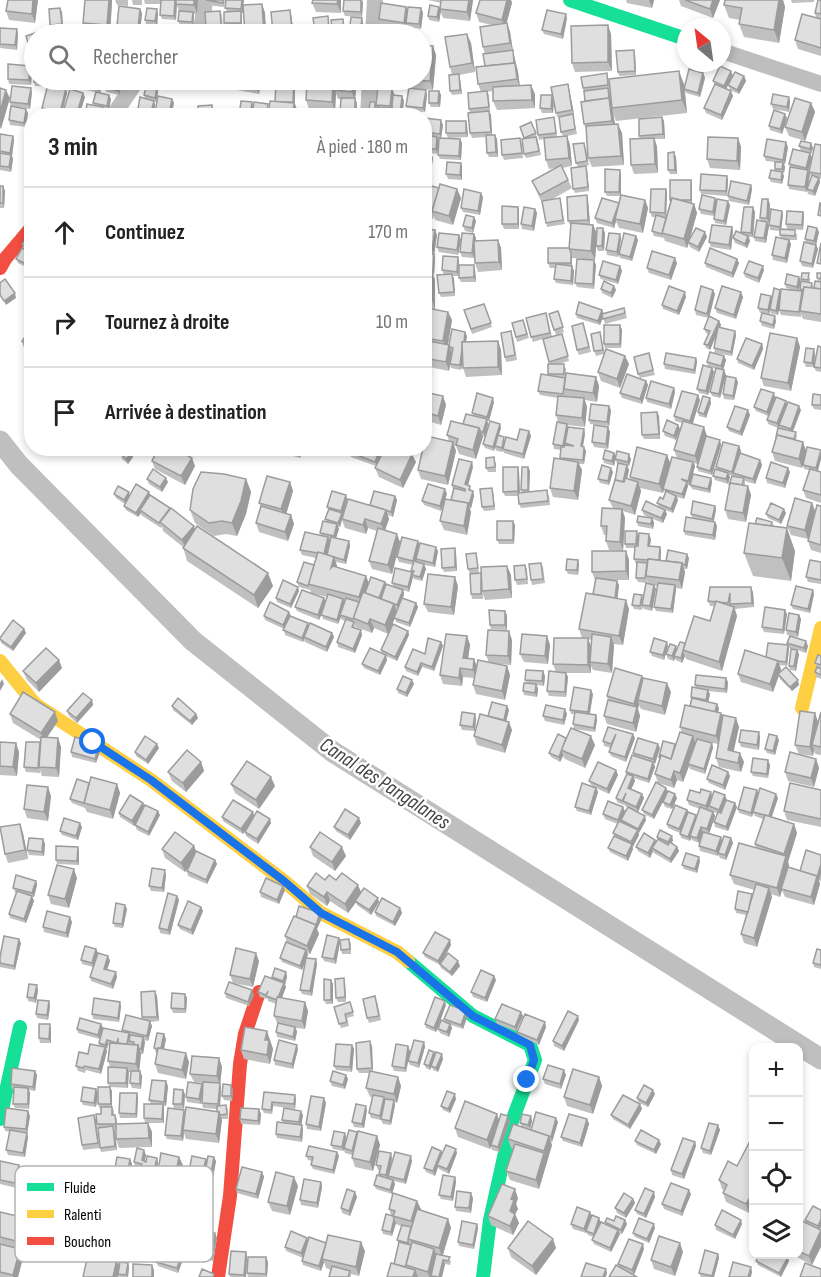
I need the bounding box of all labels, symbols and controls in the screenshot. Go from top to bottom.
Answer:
north arrow [677,18,731,72]
search box [24,24,432,90]
icon: search [45,41,78,74]
text: Rechercher [93,44,178,71]
text: 3 min [48,132,98,163]
text: À pied · 180 m [317,135,408,159]
icon: ahead [48,216,81,249]
text: Continuez [105,219,185,246]
text: 170 m [368,220,408,244]
icon: right [48,306,81,339]
text: Tournez à droite [105,309,230,336]
text: 10 m [376,310,408,334]
icon: arrive [48,396,81,429]
text: Arrivée à destination [105,399,267,426]
route start [79,728,105,754]
water label: Canal des Pangalanes [315,732,455,835]
map controls [749,1043,803,1259]
button: + [749,1043,803,1097]
route end [513,1066,539,1092]
button: − [749,1097,803,1151]
button: locate [749,1151,803,1205]
legend [15,1166,213,1262]
text: Fluide [64,1179,96,1198]
button: layers [749,1205,803,1259]
text: Ralenti [64,1206,102,1225]
text: Bouchon [64,1233,111,1252]

